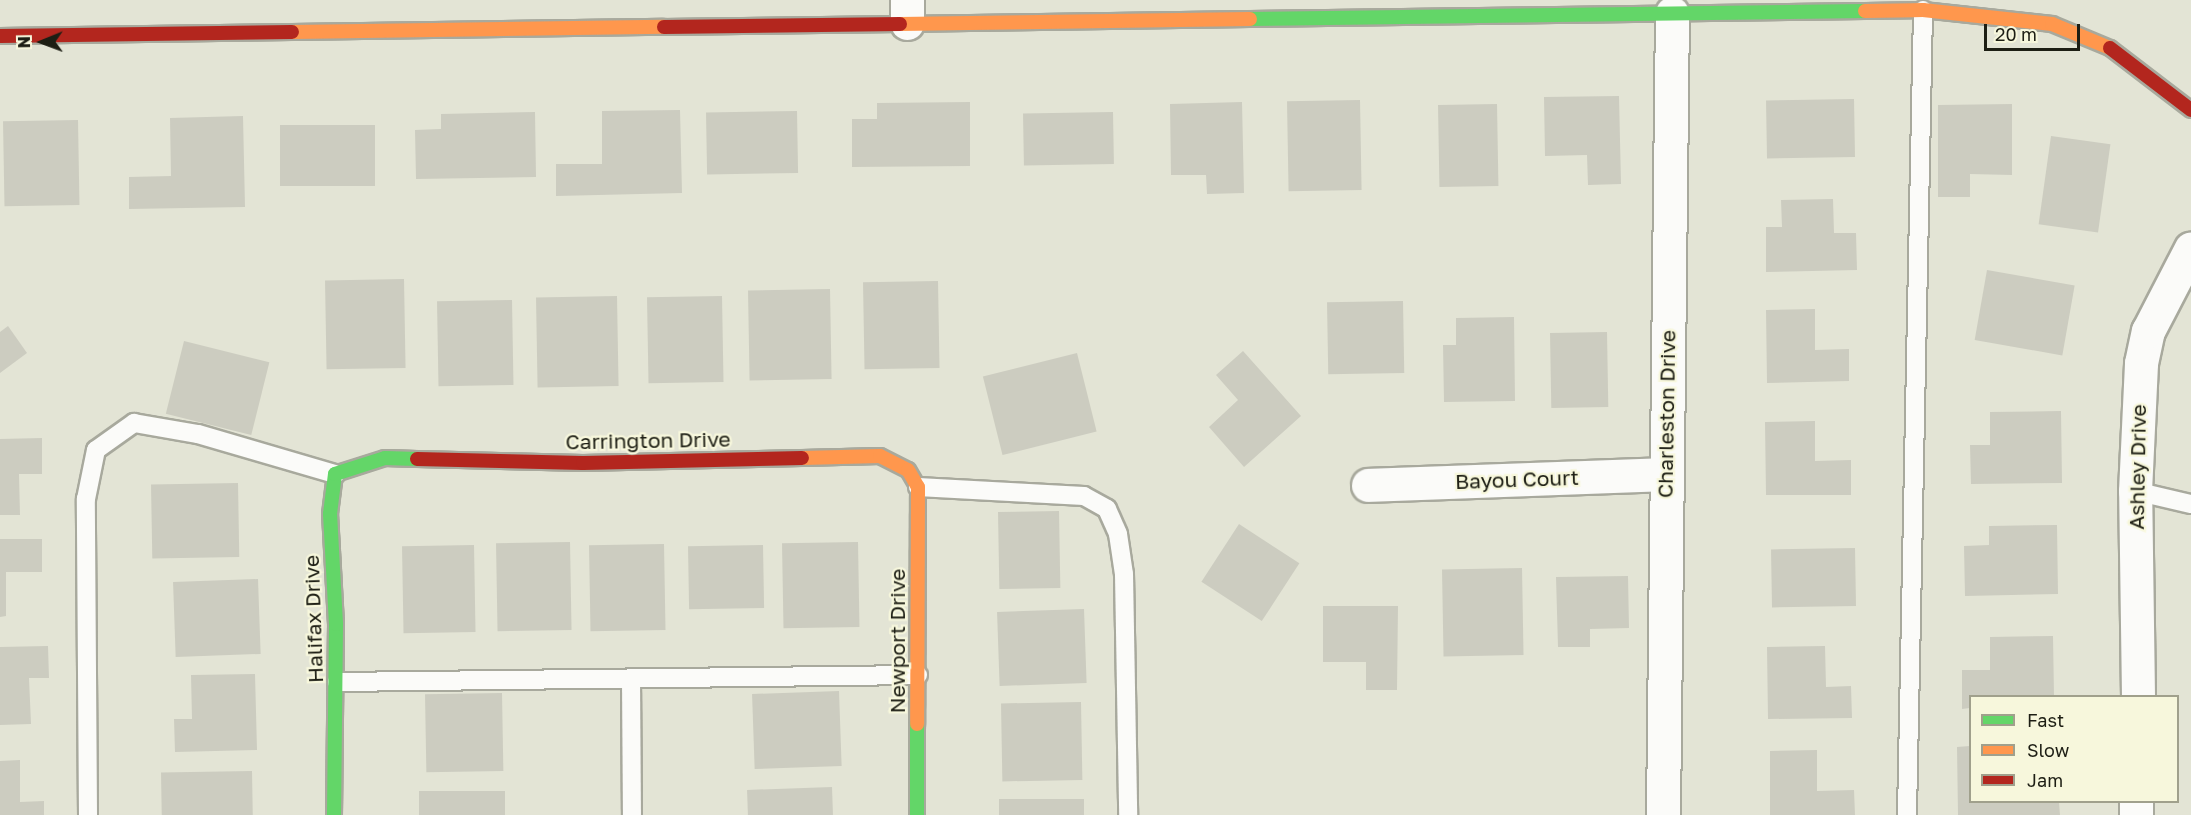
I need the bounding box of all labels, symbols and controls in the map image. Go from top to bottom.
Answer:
north arrow [12,12,72,72]
scale bar [1987,12,2083,50]
text: 20 m [1995,23,2037,45]
text: N [14,36,34,49]
street label: Charleston Drive [1652,330,1680,498]
street label: Ashley Drive [2123,404,2151,530]
street label: Carrington Drive [565,426,731,454]
street label: Bayou Court [1455,464,1579,494]
street label: Halifax Drive [298,555,328,683]
street label: Newport Drive [884,569,910,713]
legend [1969,695,2179,803]
text: Fast [2027,709,2064,731]
text: Slow [2027,739,2069,761]
text: Jam [2027,769,2063,791]

